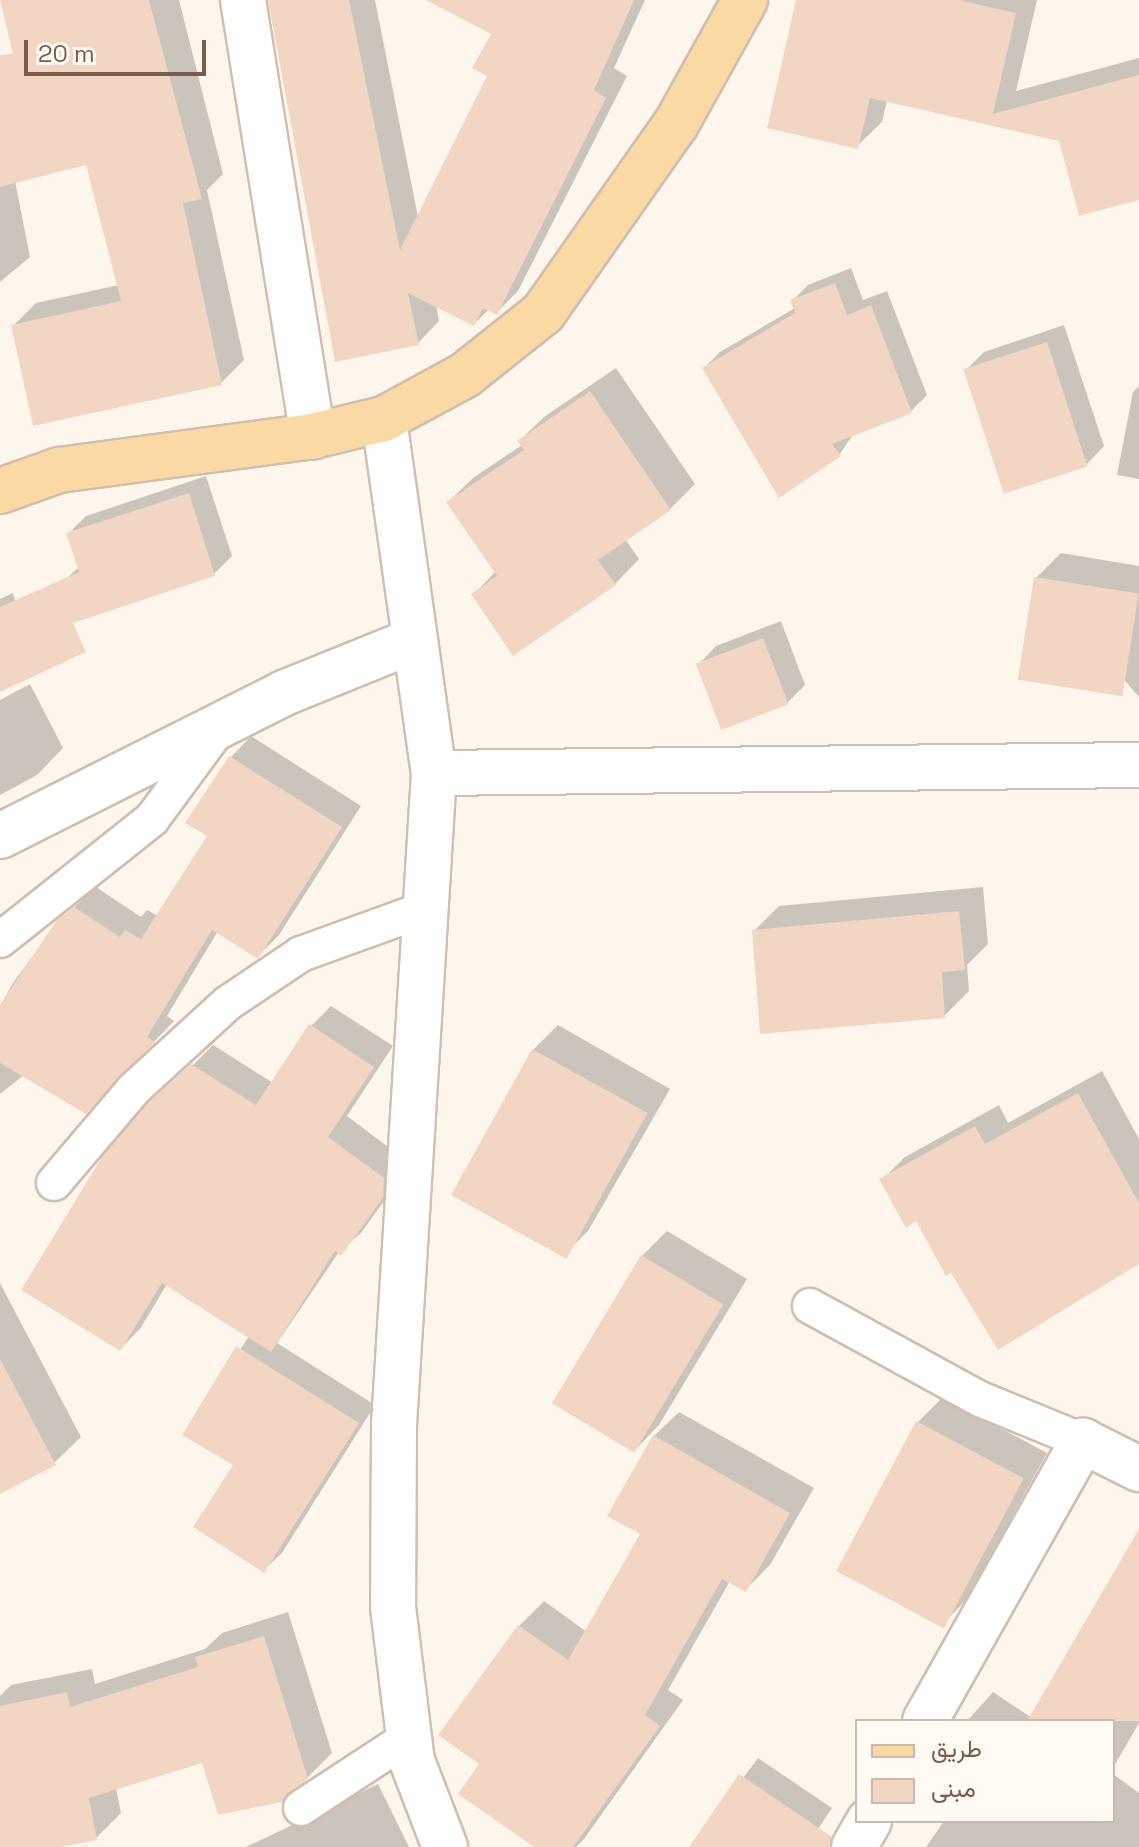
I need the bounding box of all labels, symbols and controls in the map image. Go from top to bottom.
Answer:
scale bar [28,24,210,74]
text: 20 m [38,38,95,69]
legend [855,1719,1115,1823]
text: طريق [931,1733,982,1764]
text: مبنى [931,1773,976,1804]

